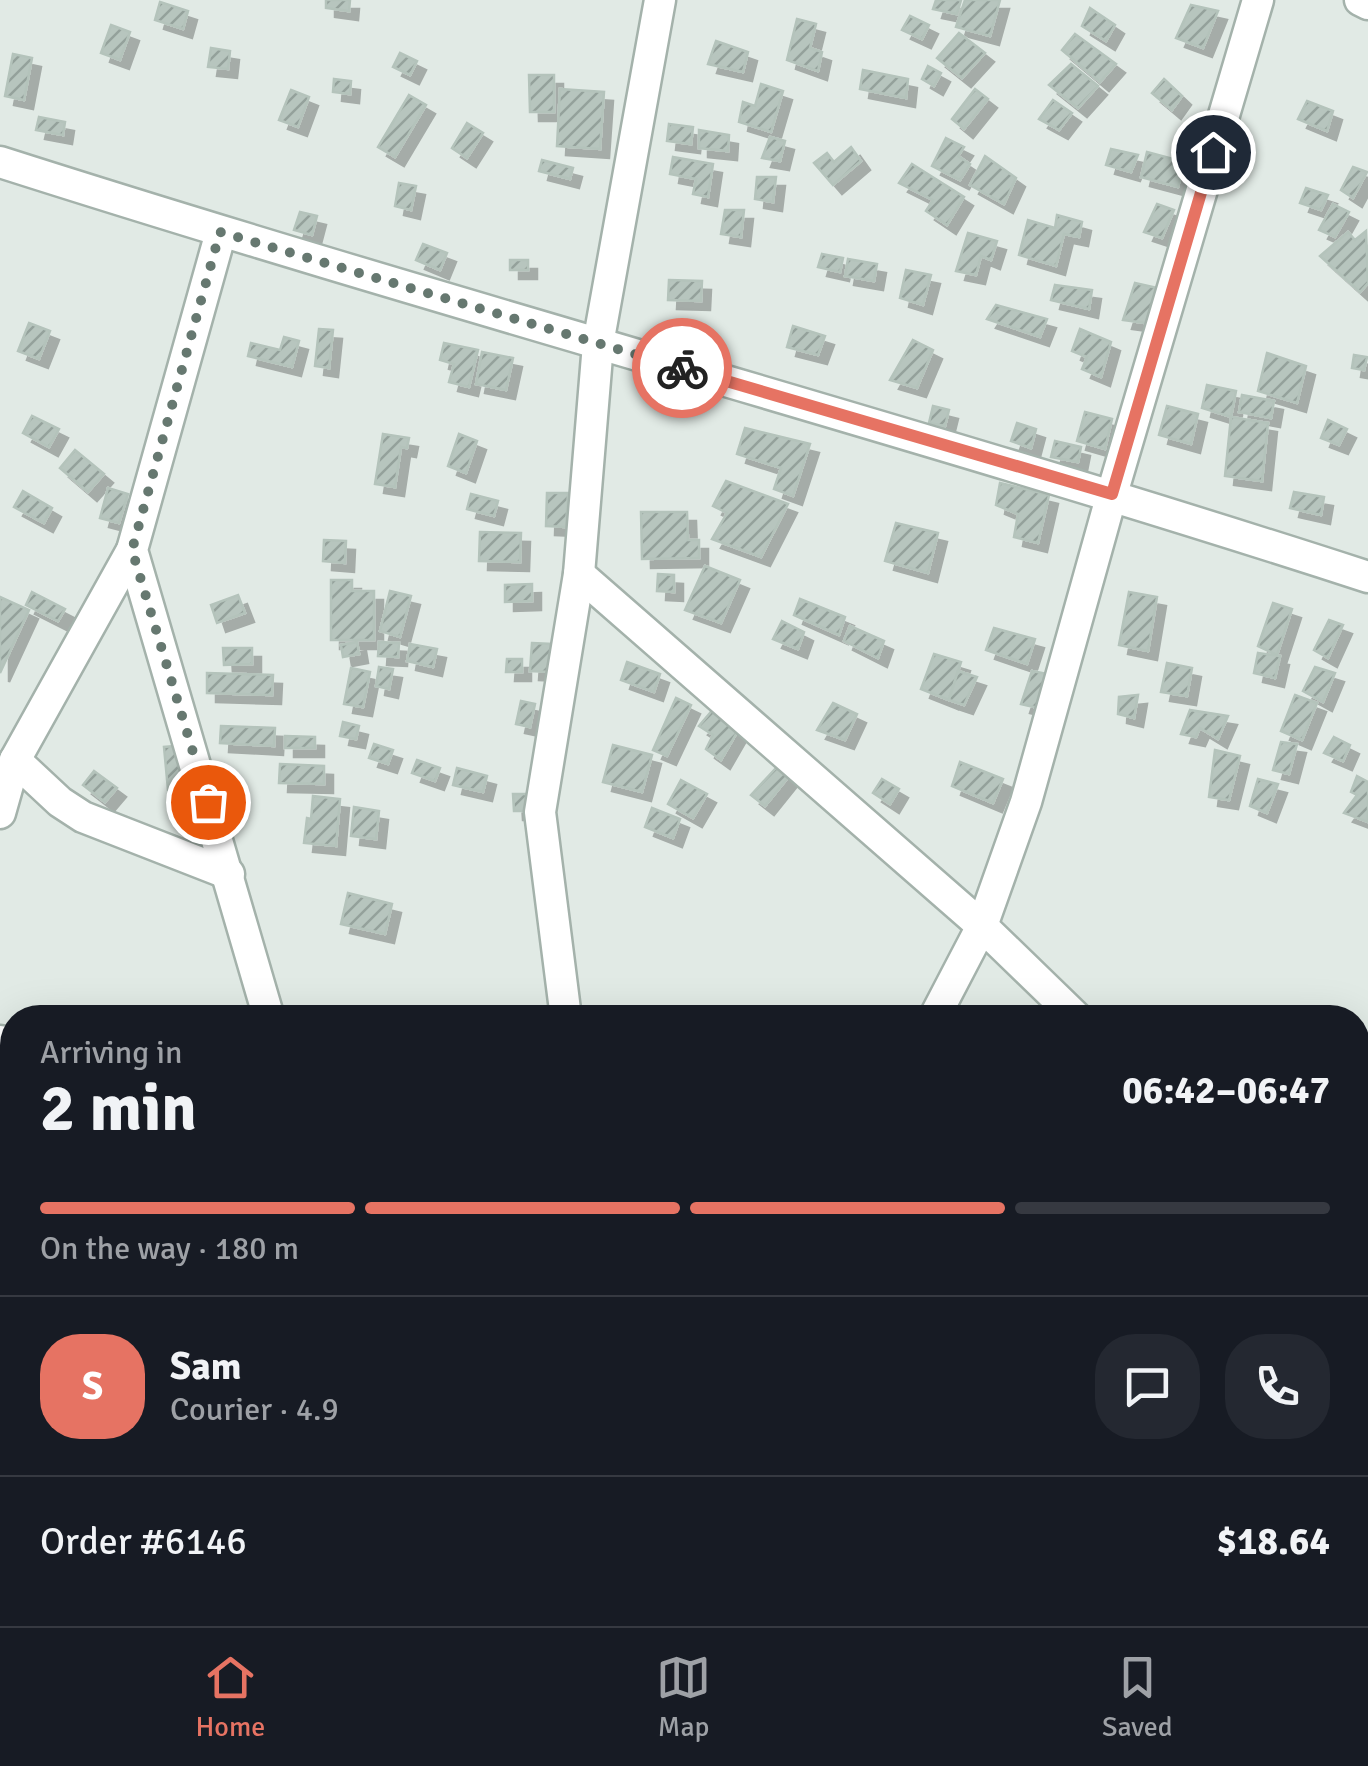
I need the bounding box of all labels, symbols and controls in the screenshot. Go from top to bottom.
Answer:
pin [1171,110,1256,195]
icon: home [1186,125,1241,180]
courier [632,318,732,418]
icon: bike [655,341,710,396]
pin [166,760,251,845]
icon: bag [181,775,236,830]
text: Arriving in [40,1033,182,1072]
text: 06:42–06:47 [1122,1067,1330,1114]
text: 2 min [40,1069,197,1149]
text: On the way · 180 m [40,1229,299,1268]
button: chat [1095,1334,1200,1439]
button: phone [1225,1334,1330,1439]
text: Sam [170,1343,241,1390]
text: S [82,1363,103,1410]
text: Courier · 4.9 [170,1390,339,1429]
text: Order #6146 [40,1518,247,1565]
text: $18.64 [1217,1518,1330,1565]
tab: Home [195,1650,265,1744]
tab: Map [656,1650,711,1744]
tab: Saved [1102,1650,1173,1744]

